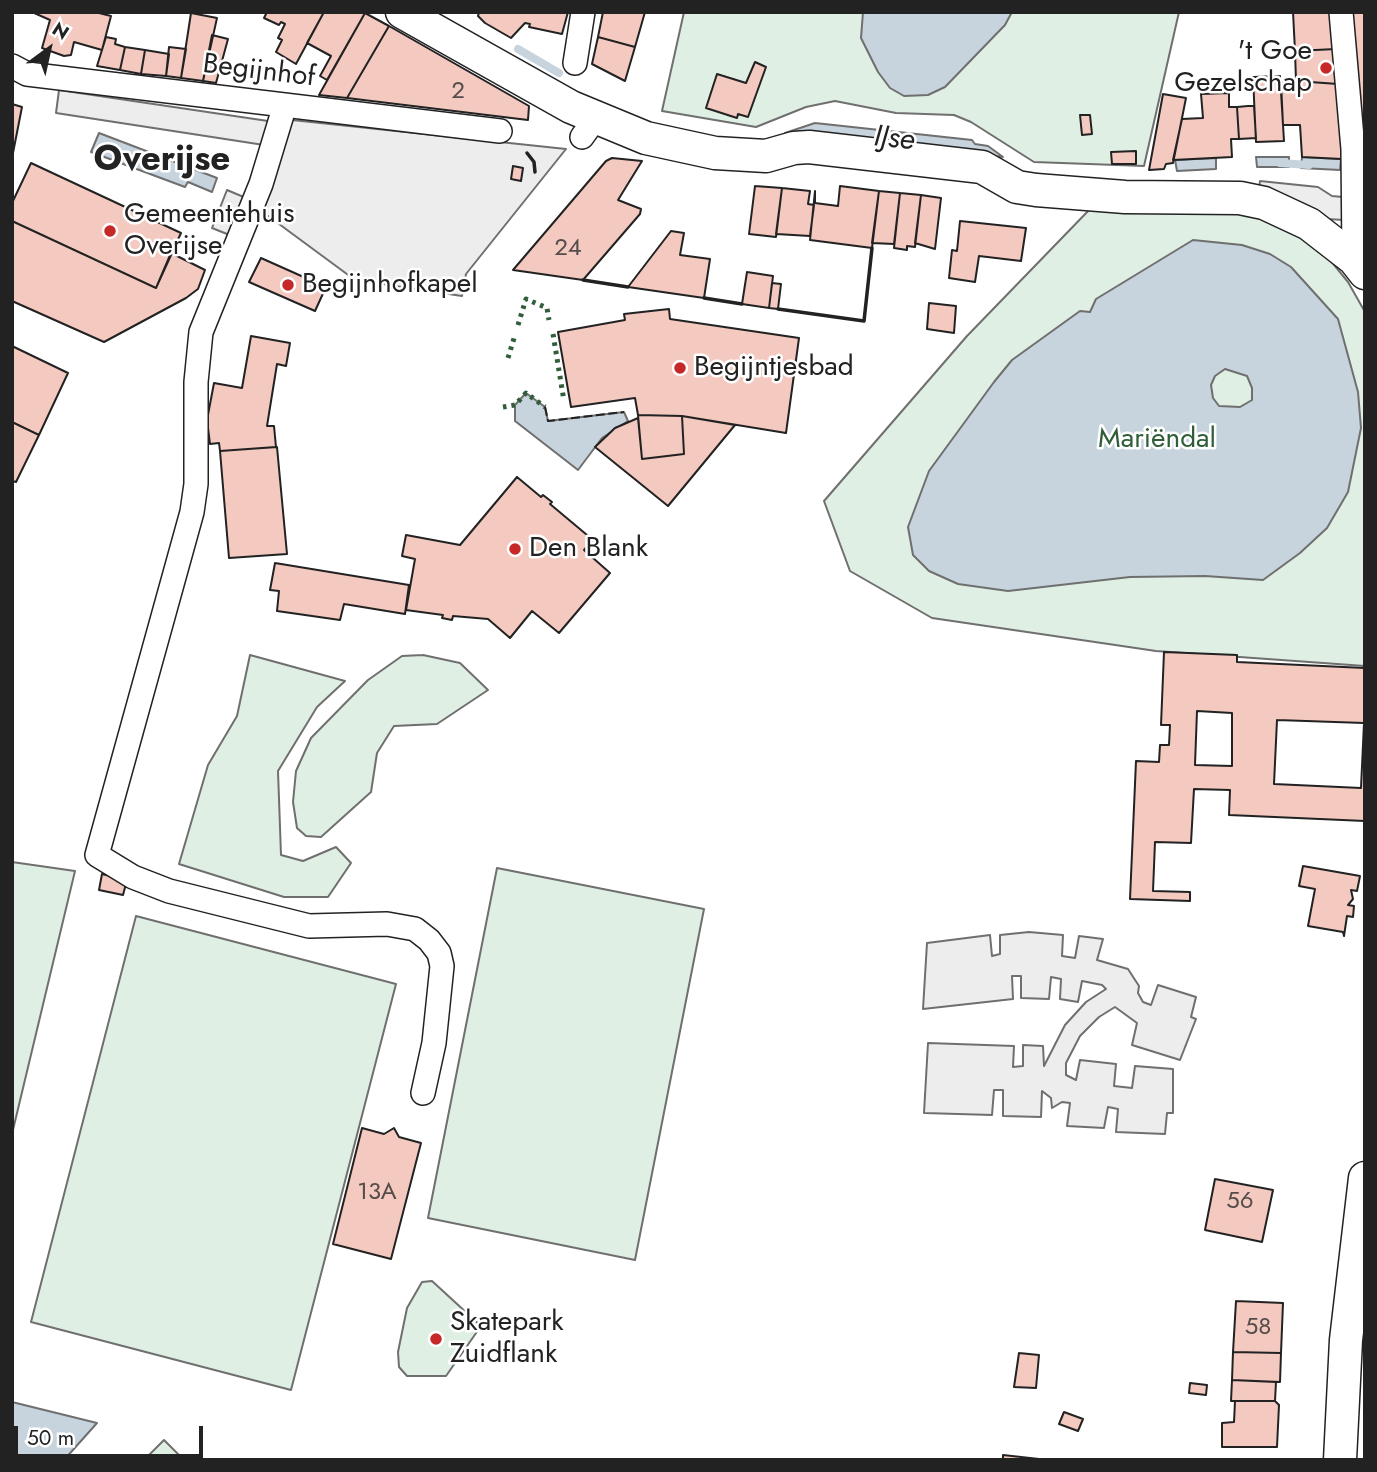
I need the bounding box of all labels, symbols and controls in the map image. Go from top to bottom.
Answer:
north arrow [14,14,84,84]
text: N [47,16,74,46]
place label: 't Goe Gezelschap [1174,35,1312,101]
street label: Begijnhof [201,48,317,96]
marker: 't Goe Gezelschap [1318,60,1334,76]
house number: 2 [451,78,465,106]
water label: IJse [872,120,916,160]
district label: Overijse [94,141,230,183]
place label: Gemeentehuis Overijse [124,198,295,264]
marker: Gemeentehuis Overijse [102,223,118,239]
house number: 24 [554,235,582,263]
place label: Begijnhofkapel [302,268,478,302]
marker: Begijnhofkapel [280,277,296,293]
place label: Begijntjesbad [694,351,854,385]
marker: Begijntjesbad [672,360,688,376]
park label: Mariëndal [1098,423,1216,457]
place label: Den Blank [529,532,648,566]
marker: Den Blank [507,541,523,557]
house number: 13A [357,1179,397,1207]
house number: 56 [1226,1188,1254,1216]
place label: Skatepark Zuidflank [450,1306,564,1372]
house number: 58 [1245,1314,1271,1342]
marker: Skatepark Zuidflank [428,1331,444,1347]
scale bar [18,1412,206,1456]
text: 50 m [27,1423,74,1453]

